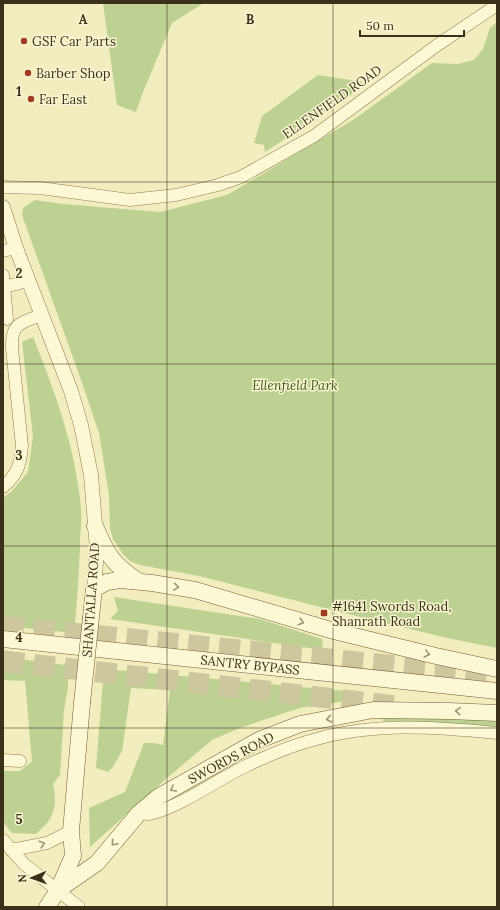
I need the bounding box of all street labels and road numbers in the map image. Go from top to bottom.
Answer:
street label: ELLENFIELD ROAD [279,61,385,143]
street label: SHANTALLA ROAD [79,542,103,658]
street label: SANTRY BYPASS [200,651,300,679]
street label: SWORDS ROAD [185,728,277,788]

